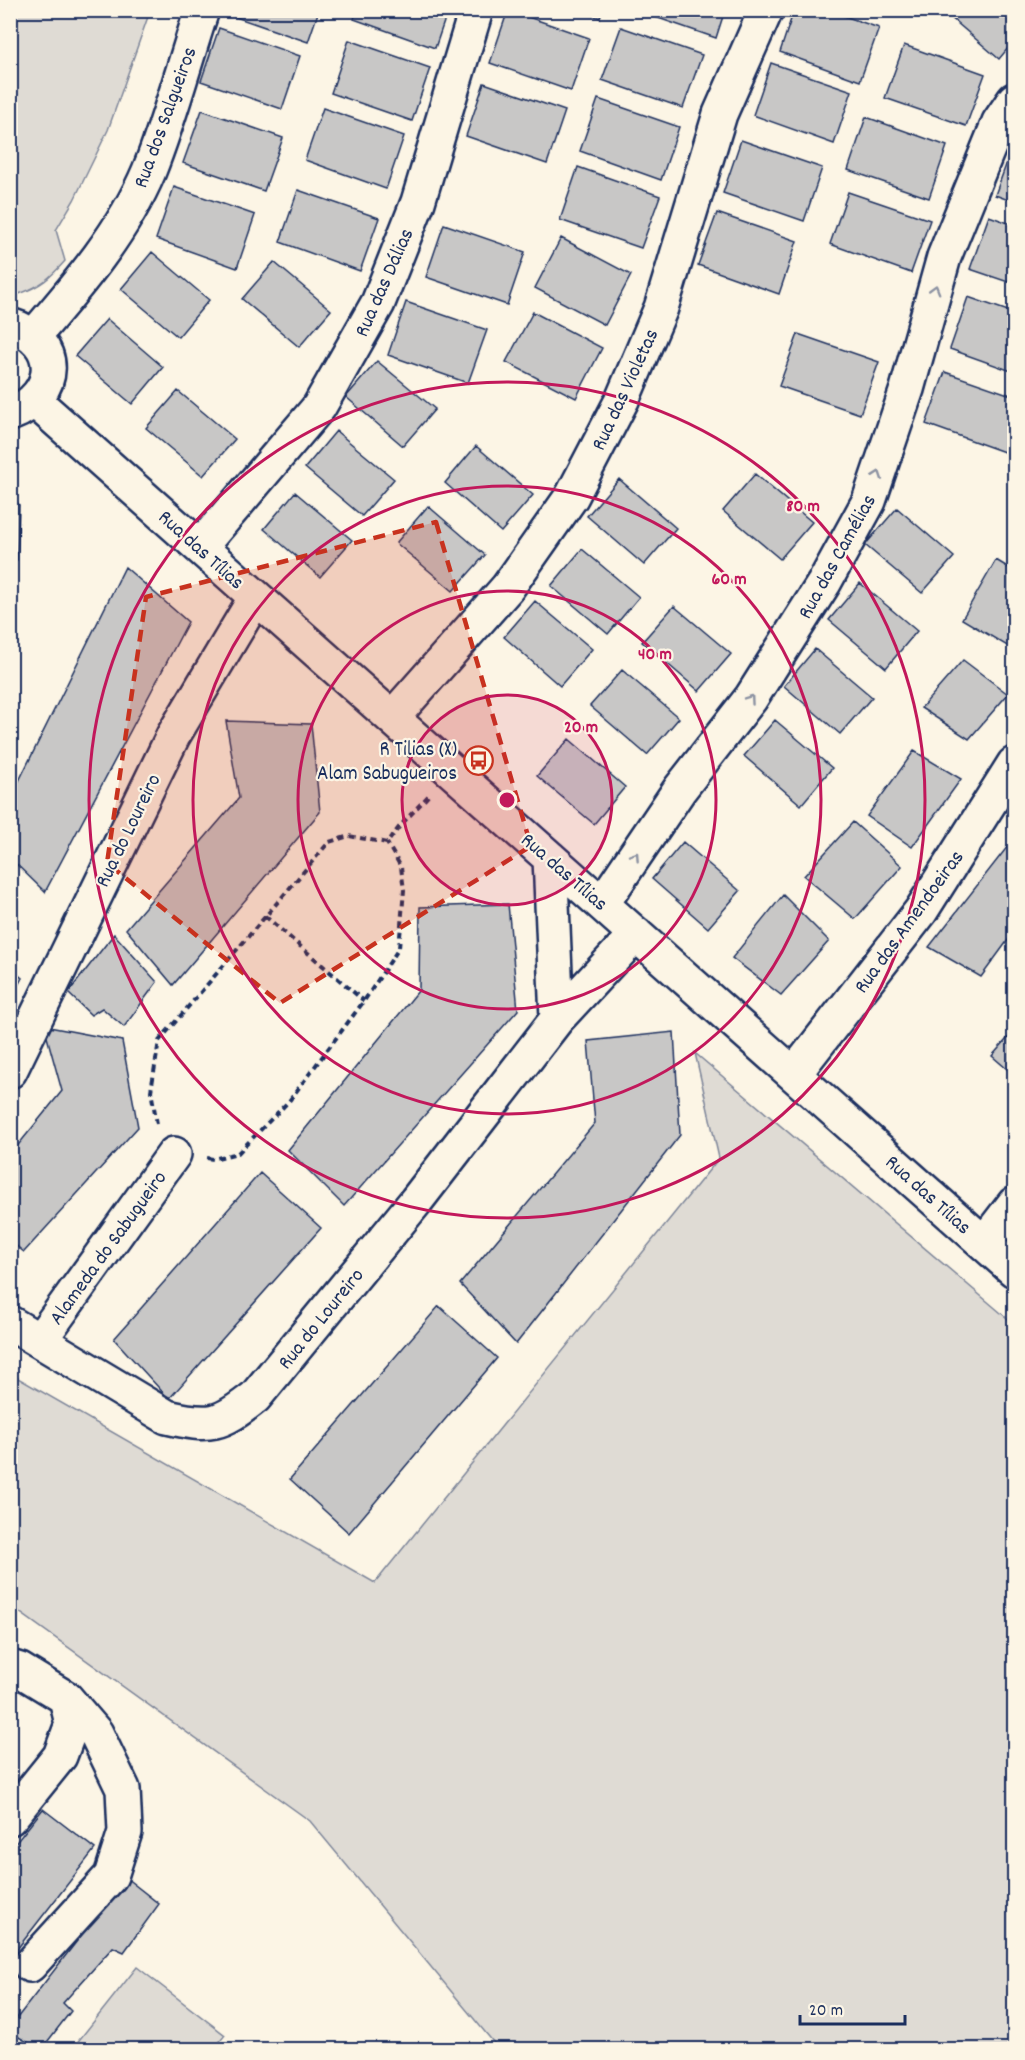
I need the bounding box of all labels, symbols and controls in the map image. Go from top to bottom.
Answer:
street label: Rua dos Salgueiros [127,43,206,193]
street label: Rua das Dálias [348,224,423,342]
one-way arrow [928,284,941,294]
street label: Rua das Violetas [585,324,668,456]
one-way arrow [871,470,884,481]
street label: Rua das Camélias [792,490,885,625]
text: 80 m [786,495,820,520]
street label: Rua das Tílias [150,504,250,598]
text: 60 m [711,568,747,593]
text: 40 m [638,643,672,668]
one-way arrow [743,694,754,705]
text: 20 m [564,716,598,741]
place label: R Tilias (X) Alam Sabugueiros [317,736,457,790]
bus stop icon: R Tilias (X) Alam Sabugueiros [462,744,494,776]
street label: Rua do Loureiro [89,769,170,893]
centre of rings [497,790,517,810]
street label: Rua das Tílias [513,827,613,920]
street label: Rua das Amendoeiras [848,845,973,1001]
one-way arrow [628,851,639,862]
street label: Rua das Tílias [877,1149,977,1243]
street label: Alameda do Sabugueiro [43,1165,176,1332]
street label: Rua do Loureiro [272,1263,373,1377]
scale bar [800,1988,905,2026]
text: 20 m [809,1999,843,2024]

